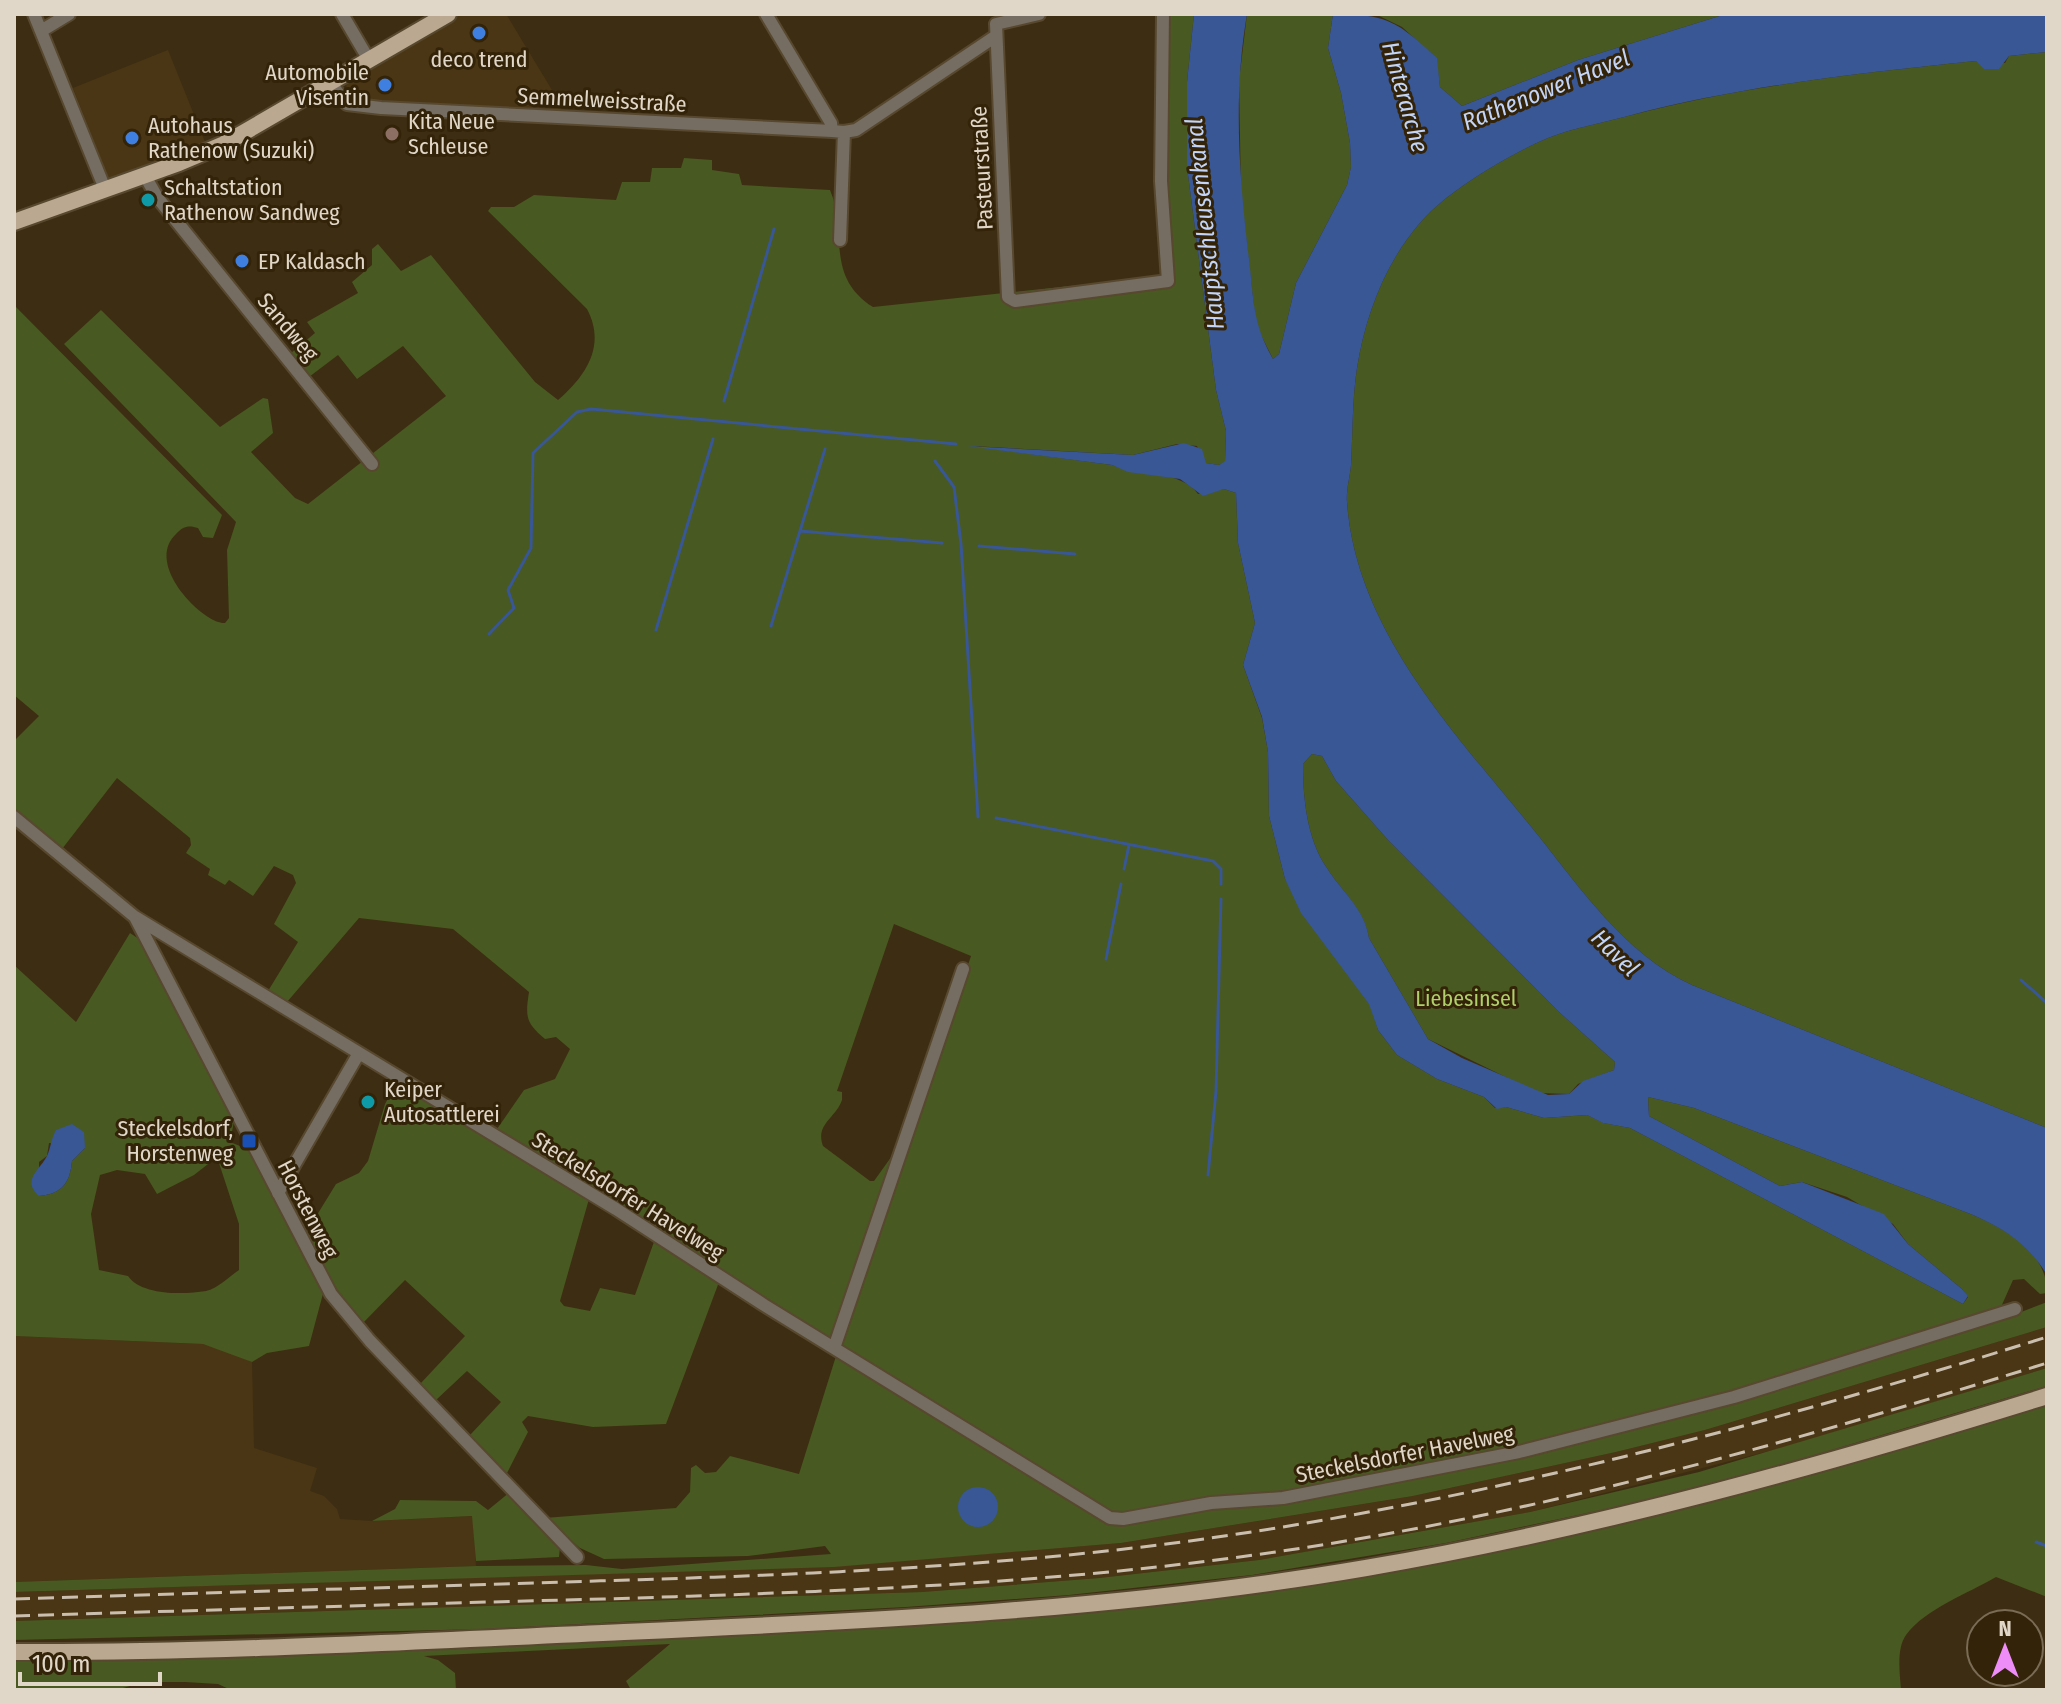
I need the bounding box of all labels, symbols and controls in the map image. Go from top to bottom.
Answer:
marker: deco trend [470,24,488,42]
water label: Hinterarche [1376,38,1434,156]
water label: Rathenower Havel [1458,44,1634,136]
place label: deco trend [431,46,527,73]
place label: Automobile Visentin [265,59,369,111]
marker: Automobile Visentin [376,76,394,94]
street label: Semmelweisstraße [517,82,687,118]
street label: Pasteurstraße [965,105,999,231]
place label: Kita Neue Schleuse [408,108,495,160]
place label: Autohaus Rathenow (Suzuki) [148,112,314,164]
water label: Hauptschleusenkanal [1180,117,1230,331]
marker: Kita Neue Schleuse [383,125,401,143]
marker: Autohaus Rathenow (Suzuki) [123,129,141,147]
place label: Schaltstation Rathenow Sandweg [164,174,340,226]
marker: Schaltstation Rathenow Sandweg [139,191,157,209]
place label: EP Kaldasch [258,248,366,275]
marker: EP Kaldasch [233,252,251,270]
street label: Sandweg [252,287,325,367]
water label: Havel [1585,924,1645,982]
park label: Liebesinsel [1415,985,1517,1012]
place label: Keiper Autosattlerei [384,1076,500,1128]
marker: Keiper Autosattlerei [359,1093,377,1111]
place label: Steckelsdorf, Horstenweg [118,1115,234,1167]
street label: Steckelsdorfer Havelweg [527,1126,730,1266]
marker: Steckelsdorf, Horstenweg [240,1132,258,1150]
street label: Horstenweg [272,1155,345,1263]
street label: Steckelsdorfer Havelweg [1294,1420,1517,1488]
north arrow [1965,1608,2045,1688]
text: N [1998,1615,2012,1642]
scale bar [20,1636,160,1686]
text: 100 m [32,1650,90,1678]

